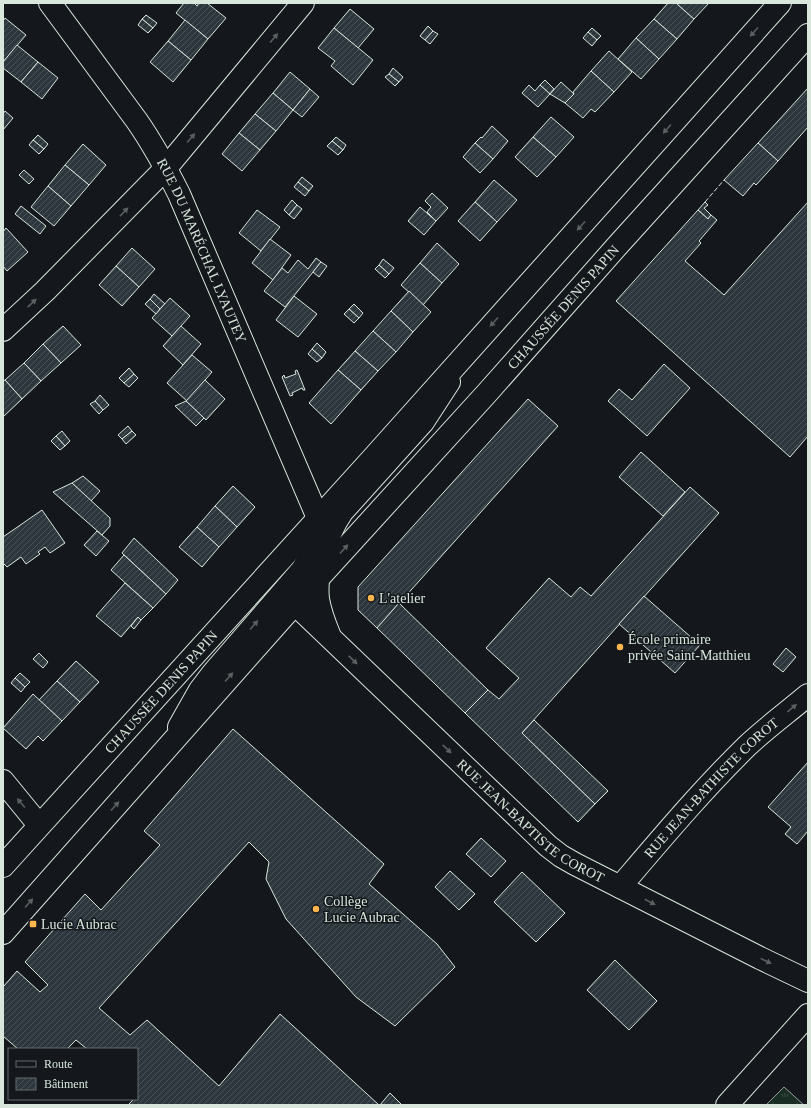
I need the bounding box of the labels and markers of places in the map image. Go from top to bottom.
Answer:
place label: L'atelier [379,591,425,606]
marker: L'atelier [366,593,376,603]
place label: École primaire privée Saint-Matthieu [628,631,750,663]
marker: École primaire privée Saint-Matthieu [615,642,625,652]
place label: Collège Lucie Aubrac [324,894,400,925]
marker: Collège Lucie Aubrac [311,904,321,914]
place label: Lucie Aubrac [41,917,117,932]
marker: Lucie Aubrac [28,919,38,929]

